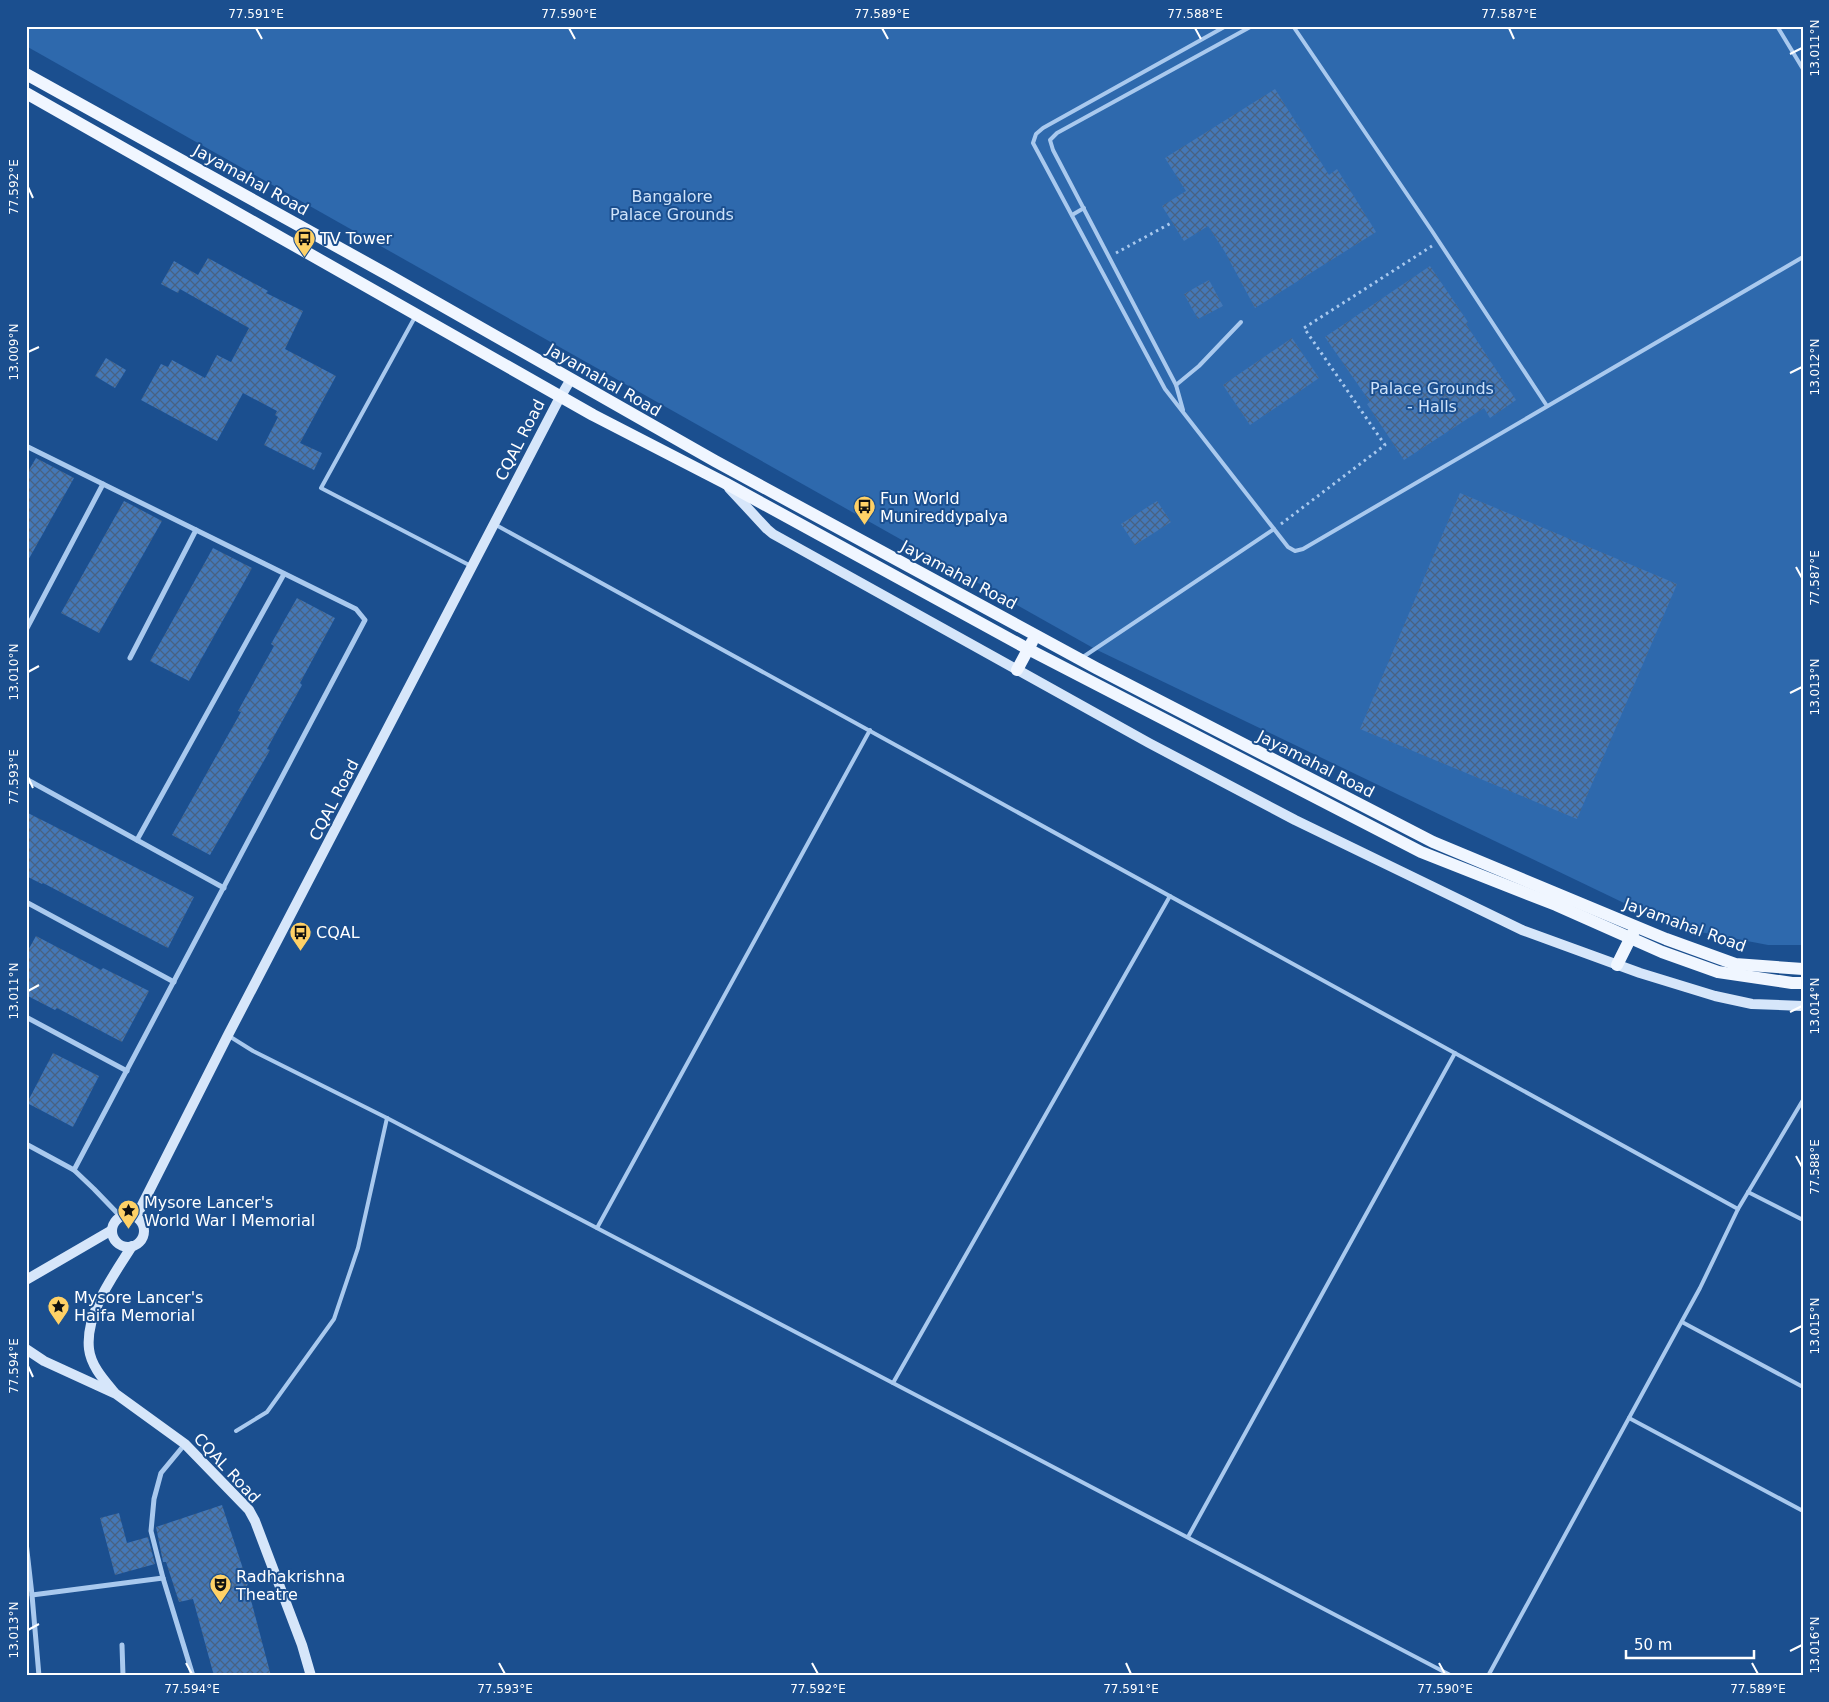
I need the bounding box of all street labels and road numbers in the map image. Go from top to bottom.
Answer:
street label: Jayamahal Road [189,140,312,220]
street label: Jayamahal Road [543,339,665,420]
street label: CQAL Road [491,396,549,484]
street label: Jayamahal Road [897,536,1020,614]
street label: Jayamahal Road [1253,726,1378,802]
street label: CQAL Road [305,756,363,844]
street label: Jayamahal Road [1620,894,1749,956]
street label: CQAL Road [190,1429,264,1507]

